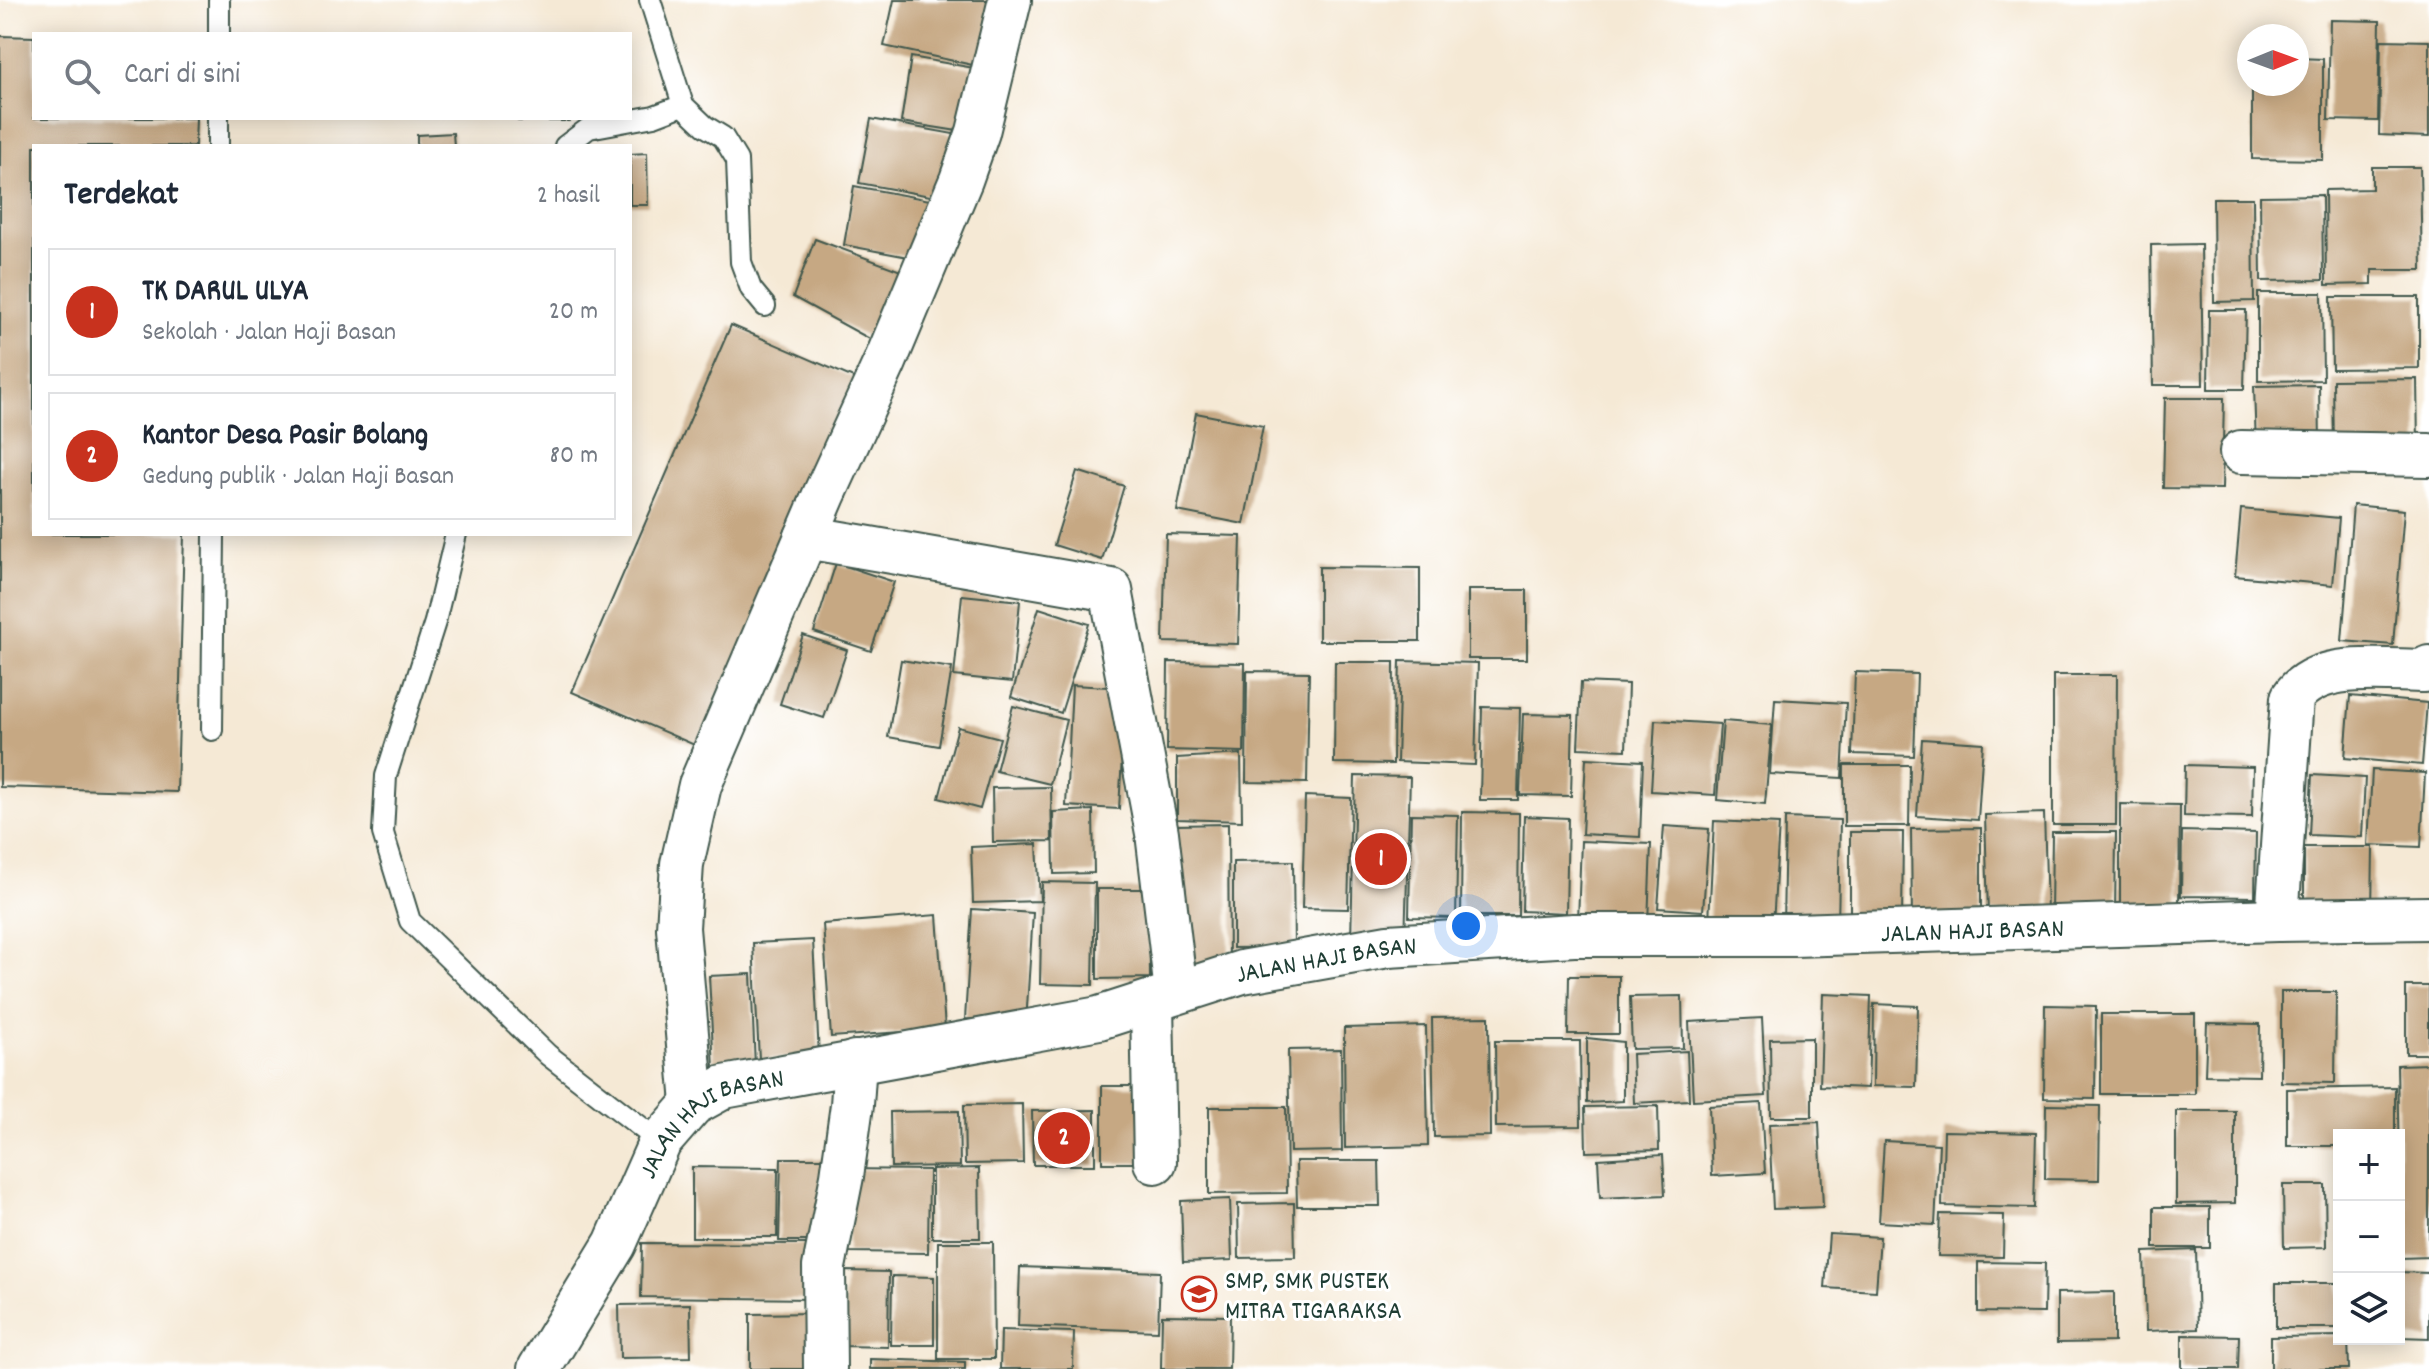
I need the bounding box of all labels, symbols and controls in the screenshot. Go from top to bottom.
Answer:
north arrow [2237,24,2309,96]
search box [32,32,632,120]
icon: search [60,54,104,98]
text: Cari di sini [124,55,240,98]
text: Terdekat [64,172,179,221]
text: 2 hasil [537,178,600,215]
text: TK DARUL ULYA [142,272,309,315]
text: 1 [89,294,95,331]
text: 20 m [549,294,598,331]
text: Sekolah · Jalan Haji Basan [142,315,396,352]
text: Kantor Desa Pasir Bolang [142,416,428,459]
text: 2 [86,438,98,475]
text: 80 m [550,438,598,475]
text: Gedung publik · Jalan Haji Basan [142,459,454,496]
pin: 1 [1355,829,1407,889]
your location [1446,906,1486,946]
street label: JALAN HAJI BASAN [1880,912,2065,954]
street label: JALAN HAJI BASAN [1231,929,1418,995]
street label: JALAN HAJI BASAN [631,1061,787,1185]
pin: 2 [1038,1108,1090,1168]
map controls [2333,1129,2405,1345]
button: + [2333,1129,2405,1201]
button: − [2333,1201,2405,1273]
place label: SMP, SMK PUSTEK MITRA TIGARAKSA [1225,1264,1402,1331]
button: layers [2333,1273,2405,1345]
school or university icon: SMP, SMK PUSTEK MITRA TIGARAKSA [1180,1275,1218,1313]

